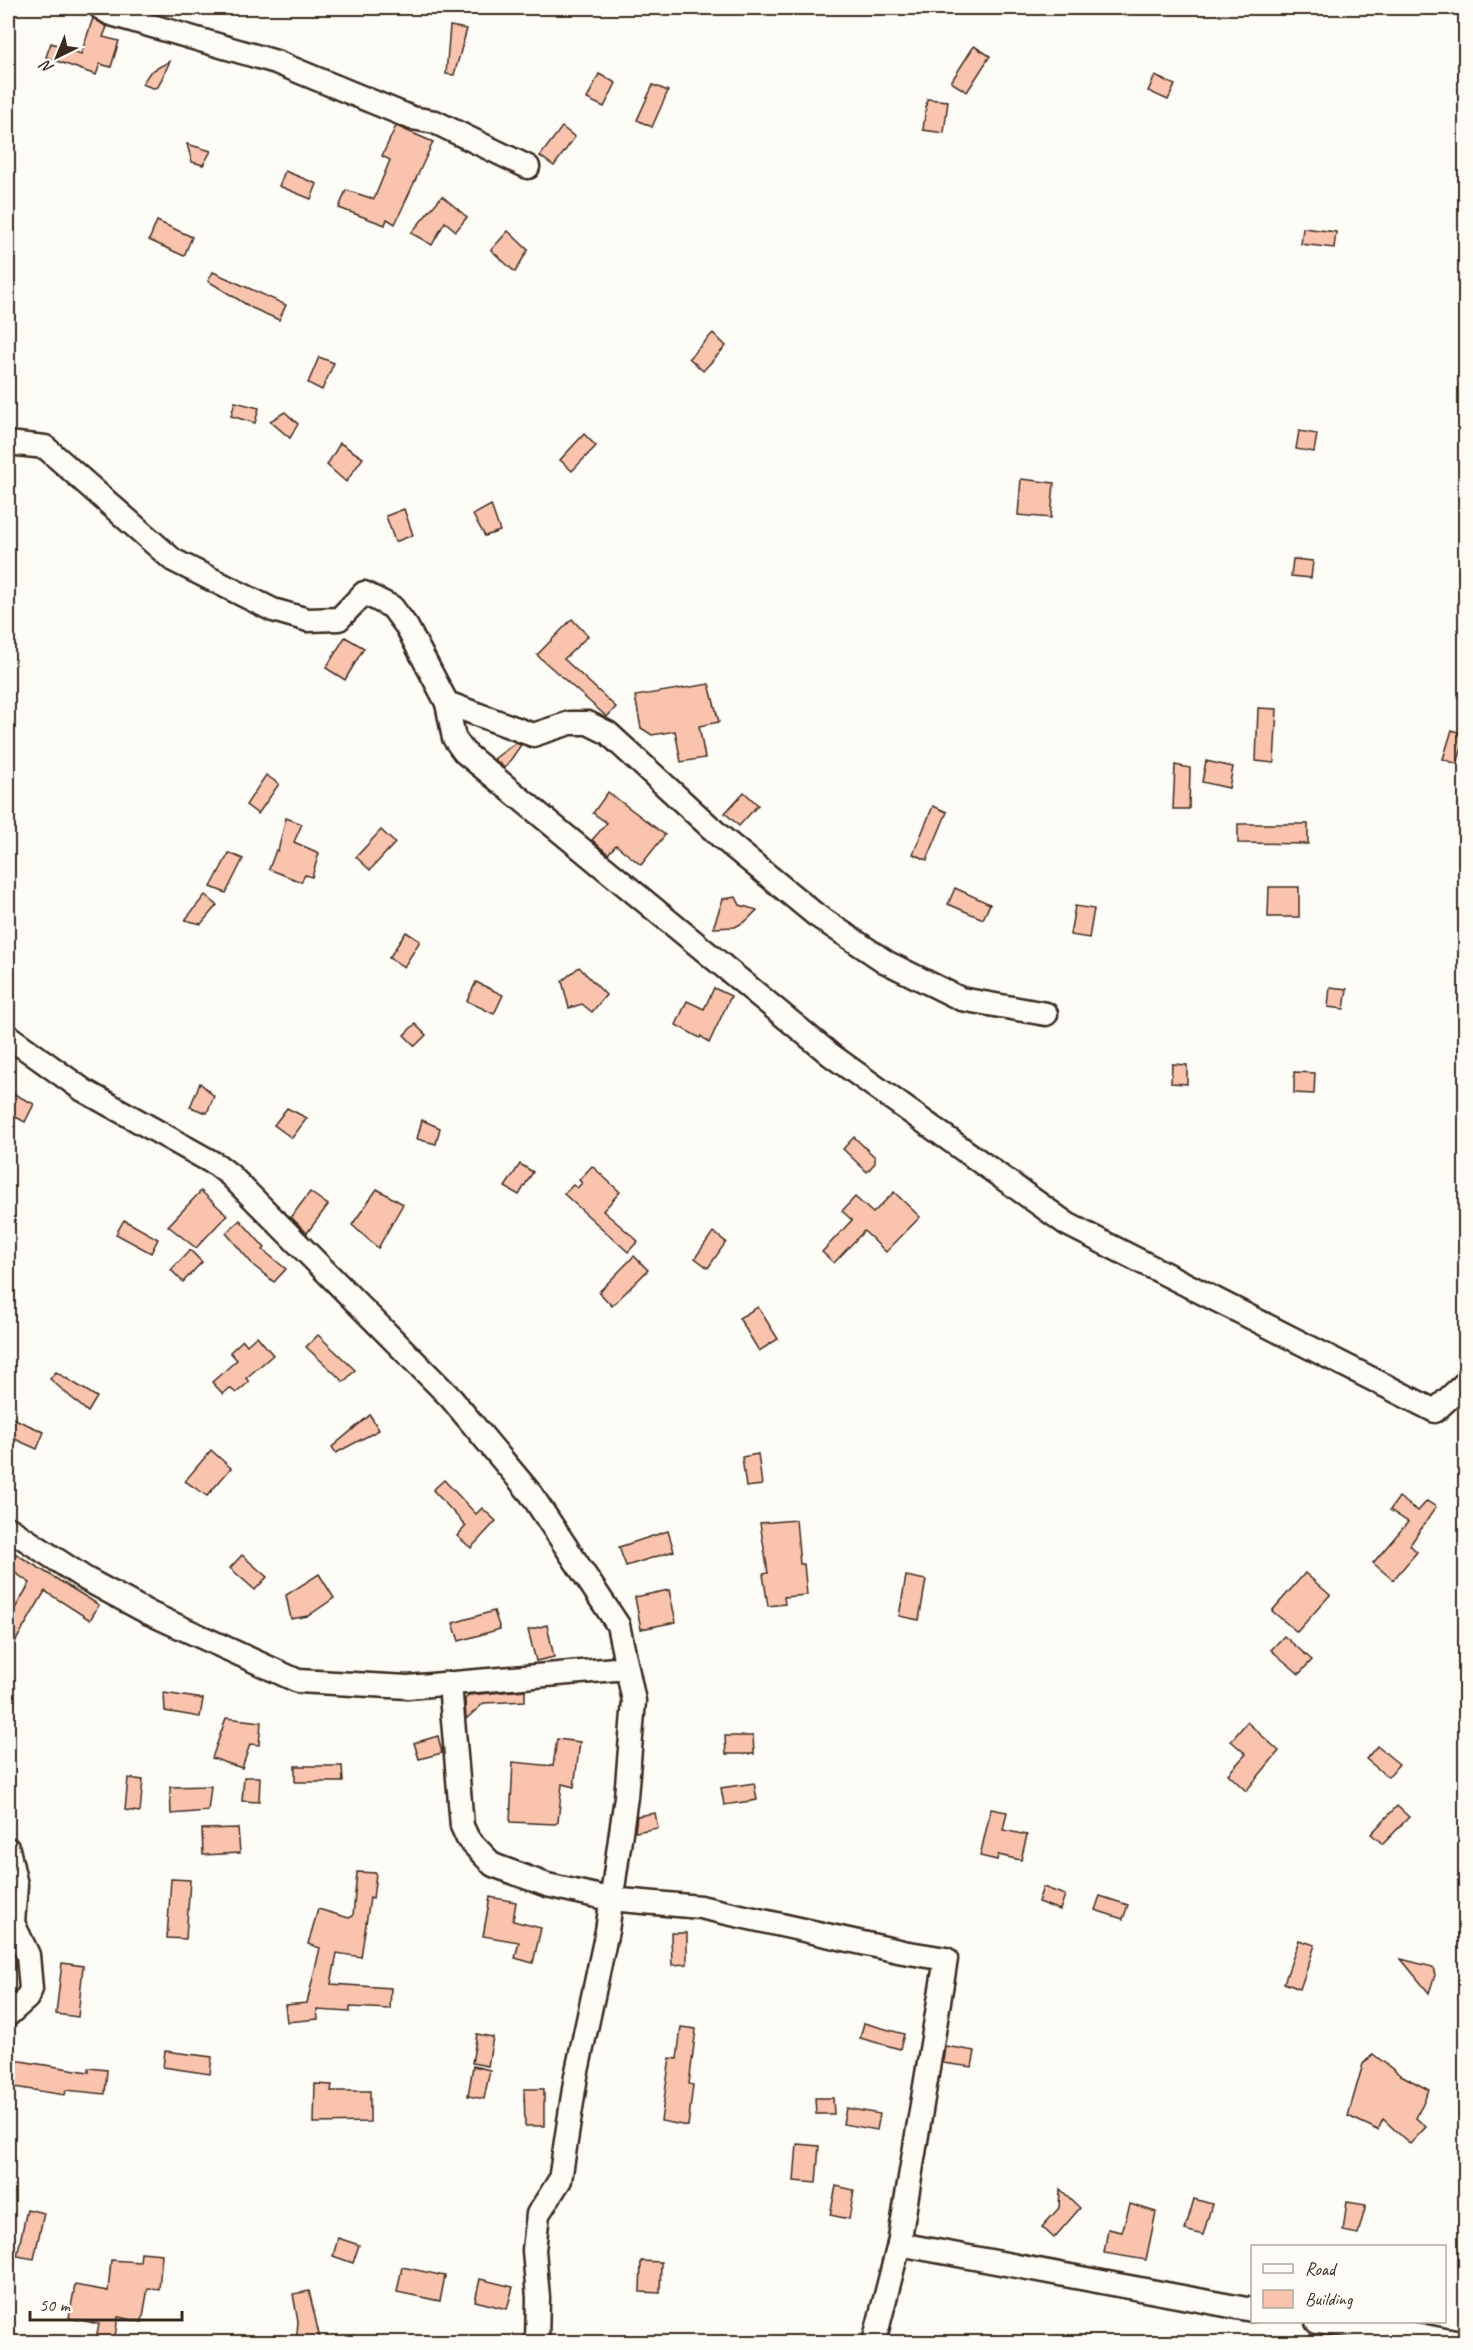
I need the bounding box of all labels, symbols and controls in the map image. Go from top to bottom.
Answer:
north arrow [27,27,87,87]
text: N [35,54,58,78]
legend [1251,2245,1446,2323]
text: Road [1305,2258,1338,2280]
scale bar [30,2284,182,2322]
text: Building [1305,2288,1354,2310]
text: 50 m [39,2294,72,2316]

